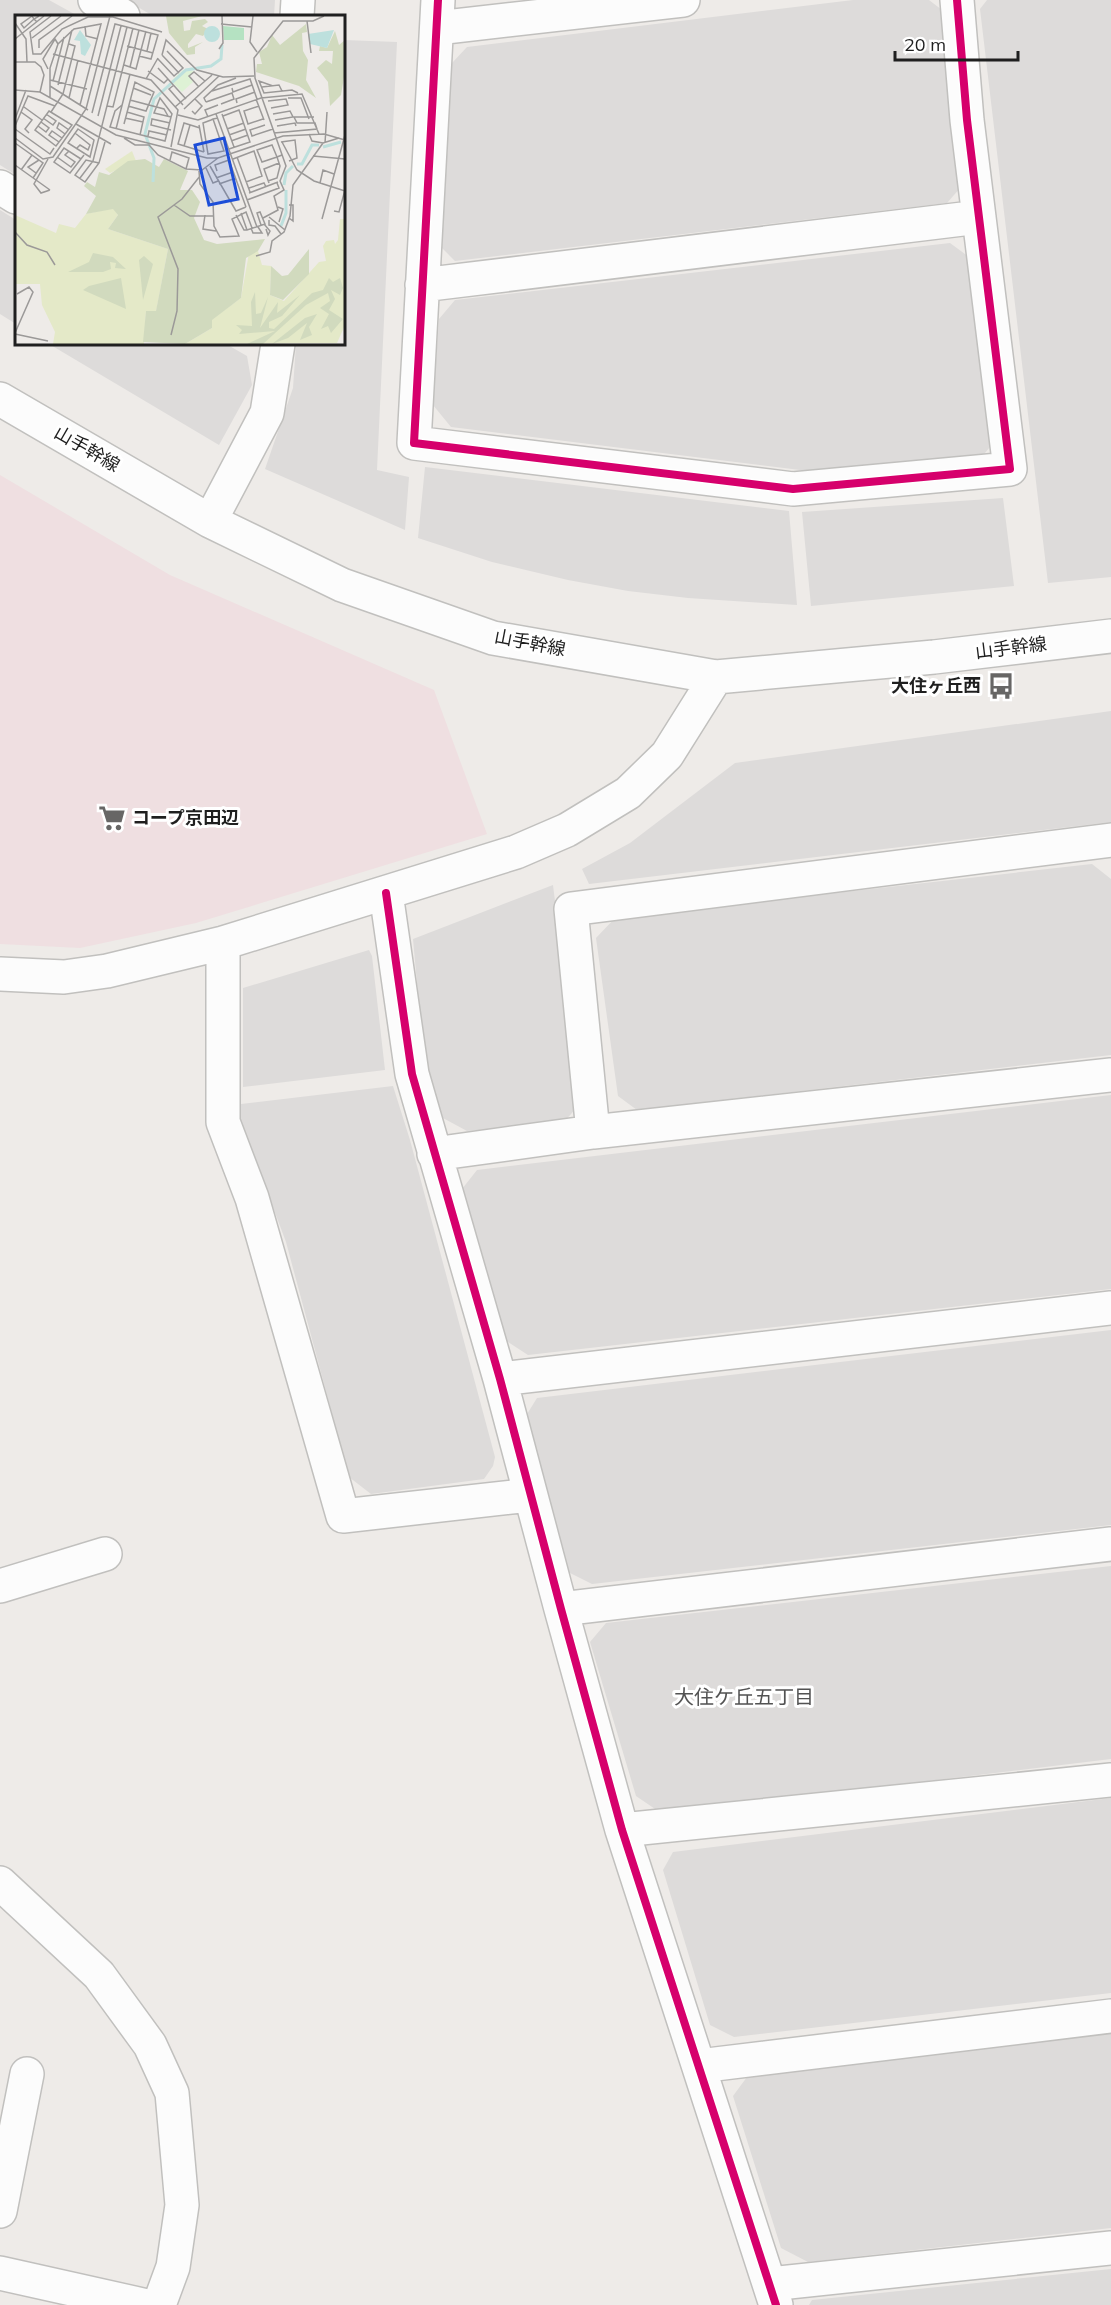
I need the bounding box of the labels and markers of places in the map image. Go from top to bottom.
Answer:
bus stop icon: 大住ヶ丘西 [986,671,1016,701]
place label: 大住ヶ丘西 [891,674,981,697]
supermarket icon: コープ京田辺 [97,803,127,833]
place label: コープ京田辺 [132,806,239,829]

